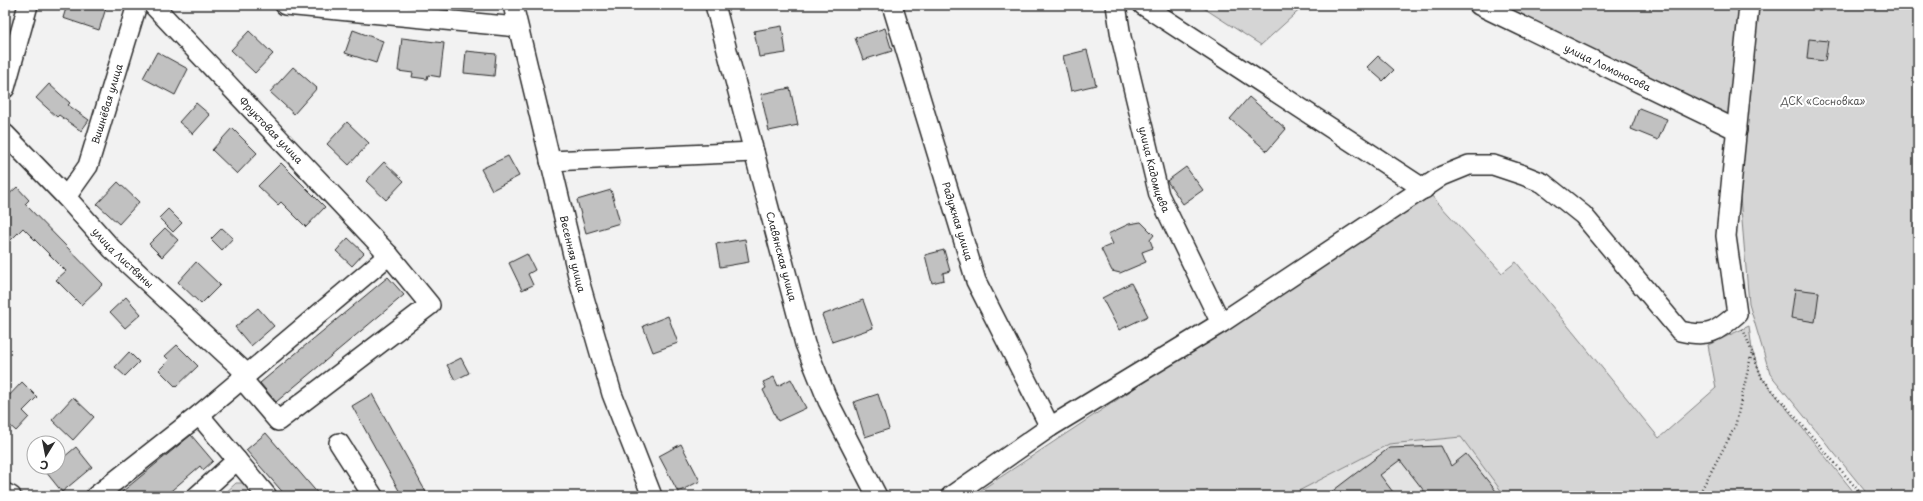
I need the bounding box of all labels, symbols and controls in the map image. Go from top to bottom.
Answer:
street label: улица Ломоносова [1562,40,1654,95]
street label: Вишнёвая улица [87,61,126,146]
street label: Фруктовая улица [236,93,307,167]
park label: ДСК «Сосновка» [1780,93,1866,108]
street label: улица Кадомцева [1136,125,1175,215]
street label: Радужная улица [939,180,978,263]
street label: Славянская улица [763,210,801,303]
street label: Весенняя улица [557,214,590,295]
street label: улица Листвяны [89,224,157,291]
north arrow [26,435,66,475]
text: С [39,456,50,474]

